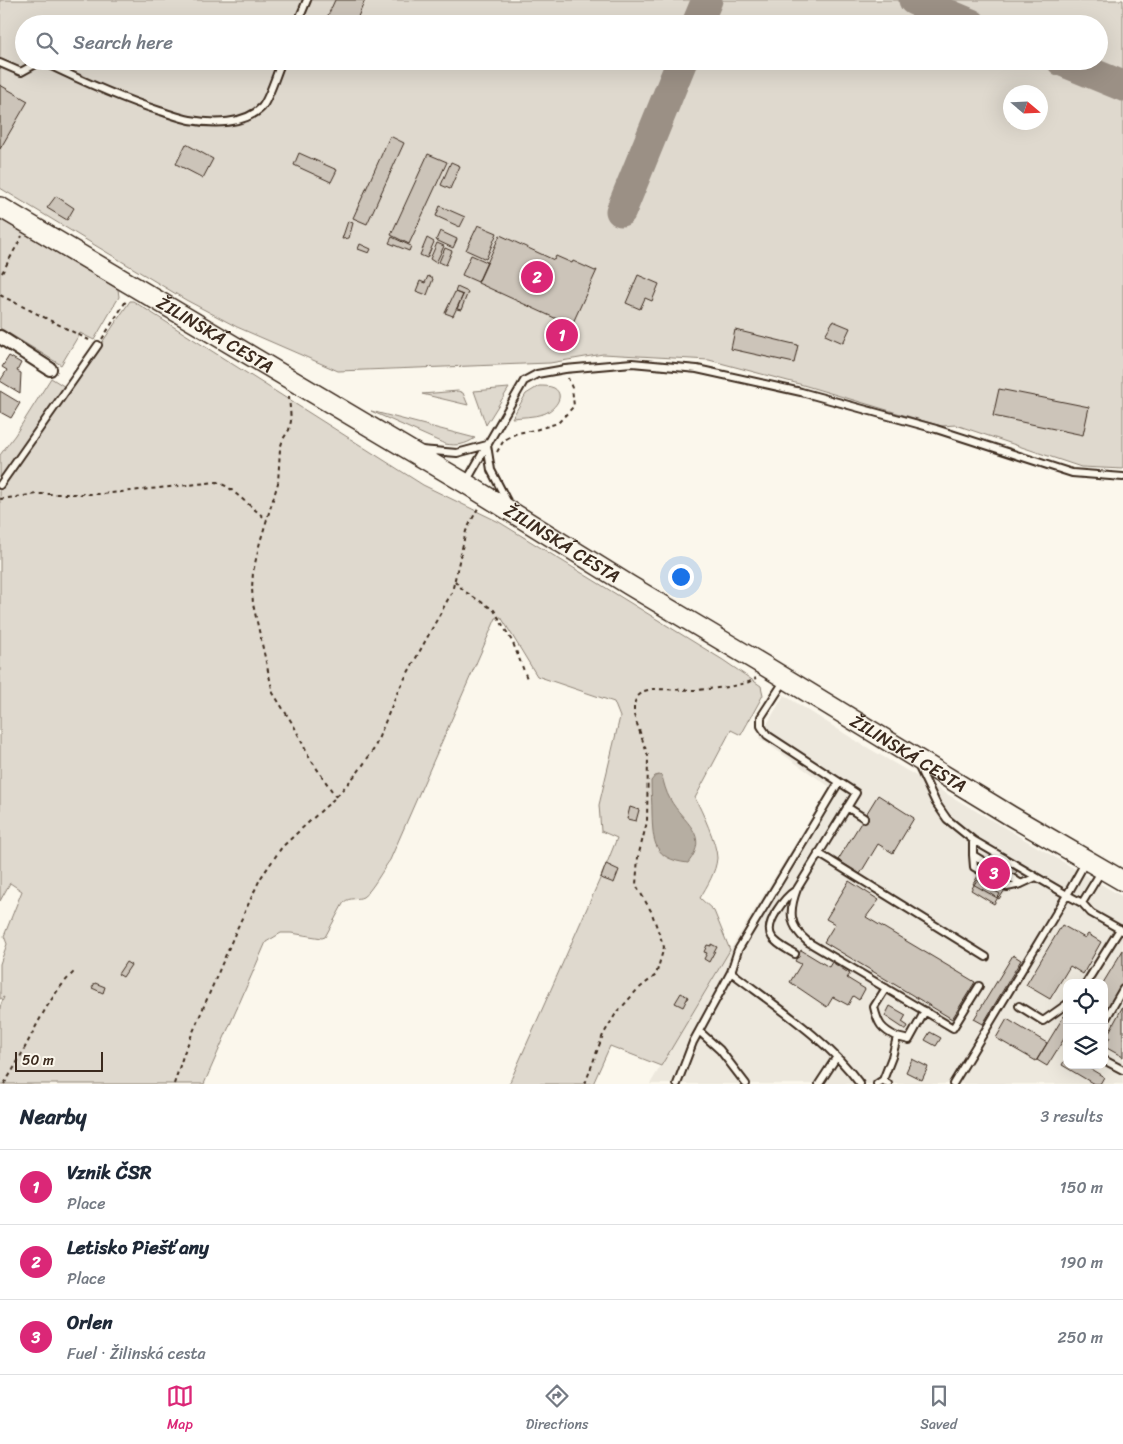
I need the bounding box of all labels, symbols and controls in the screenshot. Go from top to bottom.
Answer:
search box [15,15,1108,70]
text: Search here [73,26,173,59]
icon: search [33,29,61,57]
north arrow [1003,85,1048,130]
pin: 2 [521,258,553,296]
street label: ŽILINSKÁ CESTA [150,287,280,382]
pin: 1 [546,316,578,354]
street label: ŽILINSKÁ CESTA [498,495,626,592]
your location [668,564,694,590]
street label: ŽILINSKÁ CESTA [844,705,973,801]
pin: 3 [978,854,1010,892]
map controls [1063,979,1108,1069]
button: locate [1063,979,1108,1024]
button: layers [1063,1024,1108,1069]
text: 50 m [22,1048,54,1073]
scale bar [15,1049,102,1072]
text: Nearby [20,1098,86,1136]
text: 3 results [1040,1102,1103,1131]
text: Vznik ČSR [67,1156,151,1189]
text: 1 [33,1173,39,1202]
text: 150 m [1060,1173,1103,1202]
text: Place [67,1189,106,1218]
text: Letisko Piešťany [67,1231,209,1264]
text: 2 [31,1248,41,1277]
text: 190 m [1060,1248,1103,1277]
text: Place [67,1264,106,1293]
text: Orlen [67,1306,113,1339]
text: 3 [32,1323,40,1352]
text: 250 m [1057,1323,1103,1352]
text: Fuel · Žilinská cesta [67,1339,205,1368]
tab: Map [166,1382,194,1437]
tab: Directions [526,1382,588,1437]
tab: Saved [920,1382,957,1437]

